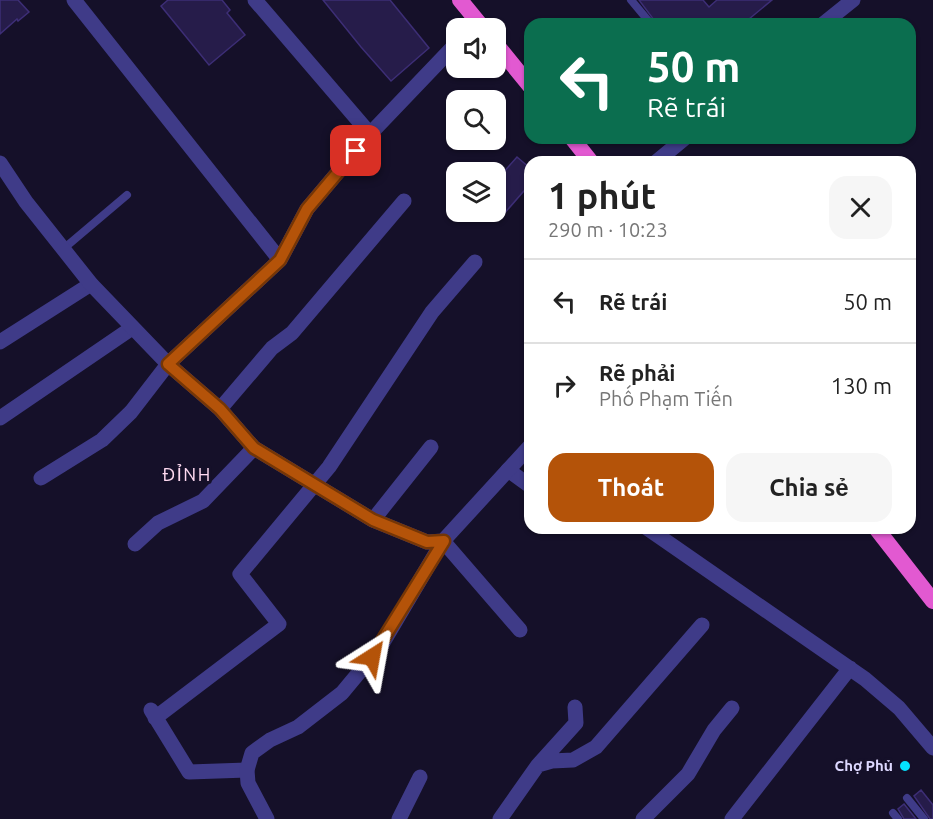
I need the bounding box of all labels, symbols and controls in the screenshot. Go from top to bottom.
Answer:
map controls [446,18,506,222]
button: sound [446,18,506,78]
icon: left [548,42,626,120]
text: 50 m [647,43,741,90]
button: search [446,90,506,150]
text: Rẽ trái [647,92,726,122]
pin [330,125,381,176]
icon: arrive [339,134,372,167]
button: layers [446,162,506,222]
text: 1 phút [548,175,656,216]
button: close [829,176,892,239]
text: 290 m · 10:23 [548,218,668,241]
icon: left [548,285,581,318]
text: Rẽ trái [599,289,667,314]
text: 50 m [843,289,892,314]
text: Rẽ phải [599,360,675,385]
icon: right [548,369,581,402]
text: 130 m [831,373,892,398]
text: Phố Phạm Tiến [599,387,733,410]
button: Thoát [548,453,714,522]
button: Chia sẻ [726,453,892,522]
district label: ĐỈNH [162,464,212,484]
position arrow [340,625,404,689]
place label: Chợ Phủ [835,757,893,774]
marker: Chợ Phủ [898,759,912,773]

